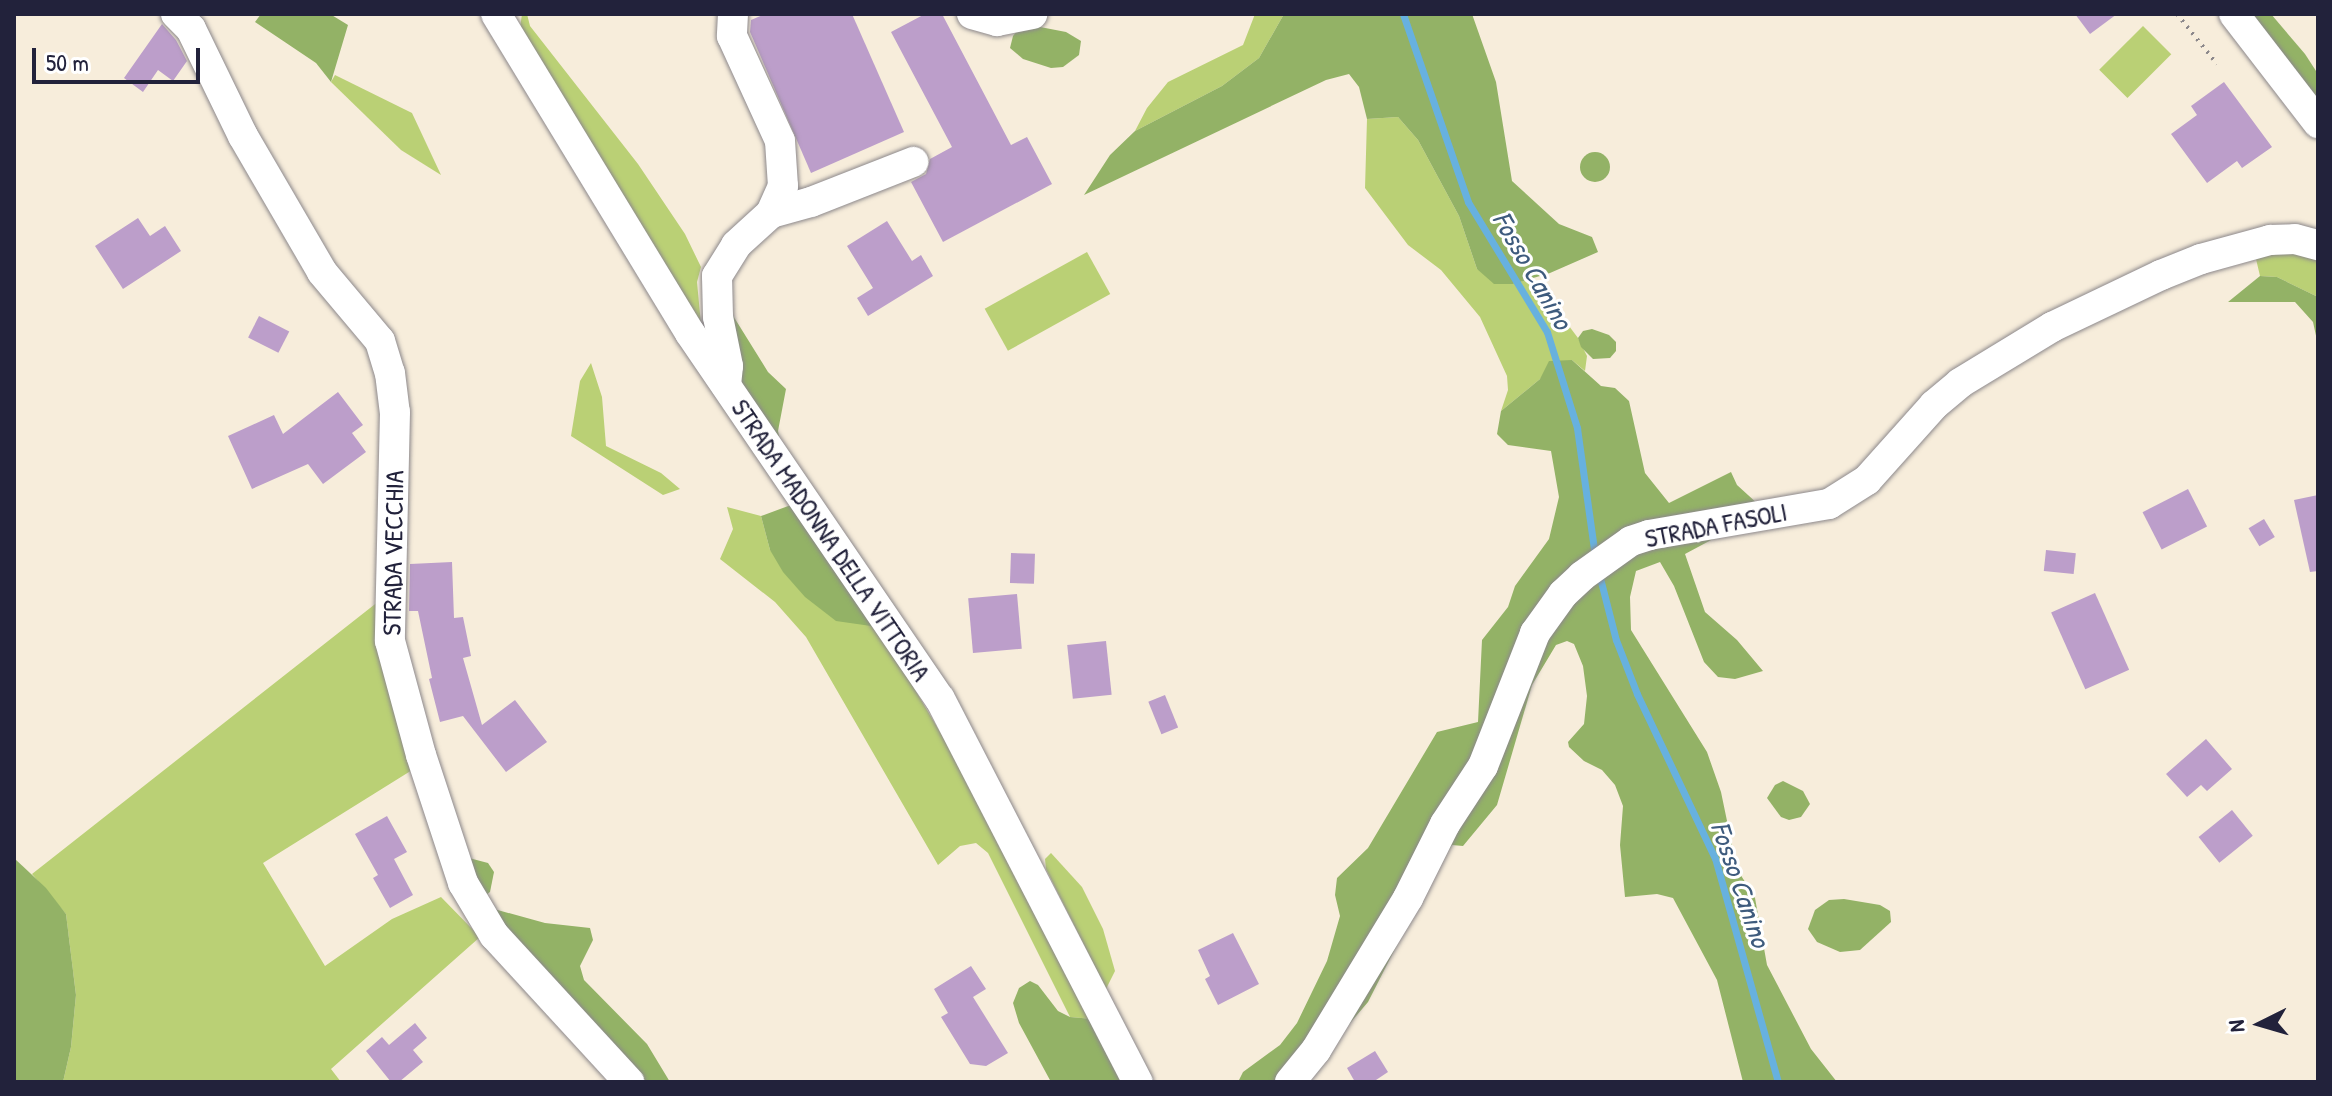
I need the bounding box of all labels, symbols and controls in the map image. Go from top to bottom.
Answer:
scale bar [36,32,204,82]
text: 50 m [46,46,89,78]
water label: Fosso Canino [1486,205,1580,335]
street label: STRADA MADONNA DELLA VITTORIA [725,393,937,687]
street label: STRADA VECCHIA [376,470,410,636]
street label: STRADA FASOLI [1642,496,1790,554]
water label: Fosso Canino [1704,817,1778,951]
north arrow [2220,984,2300,1064]
text: N [2221,1019,2252,1033]

